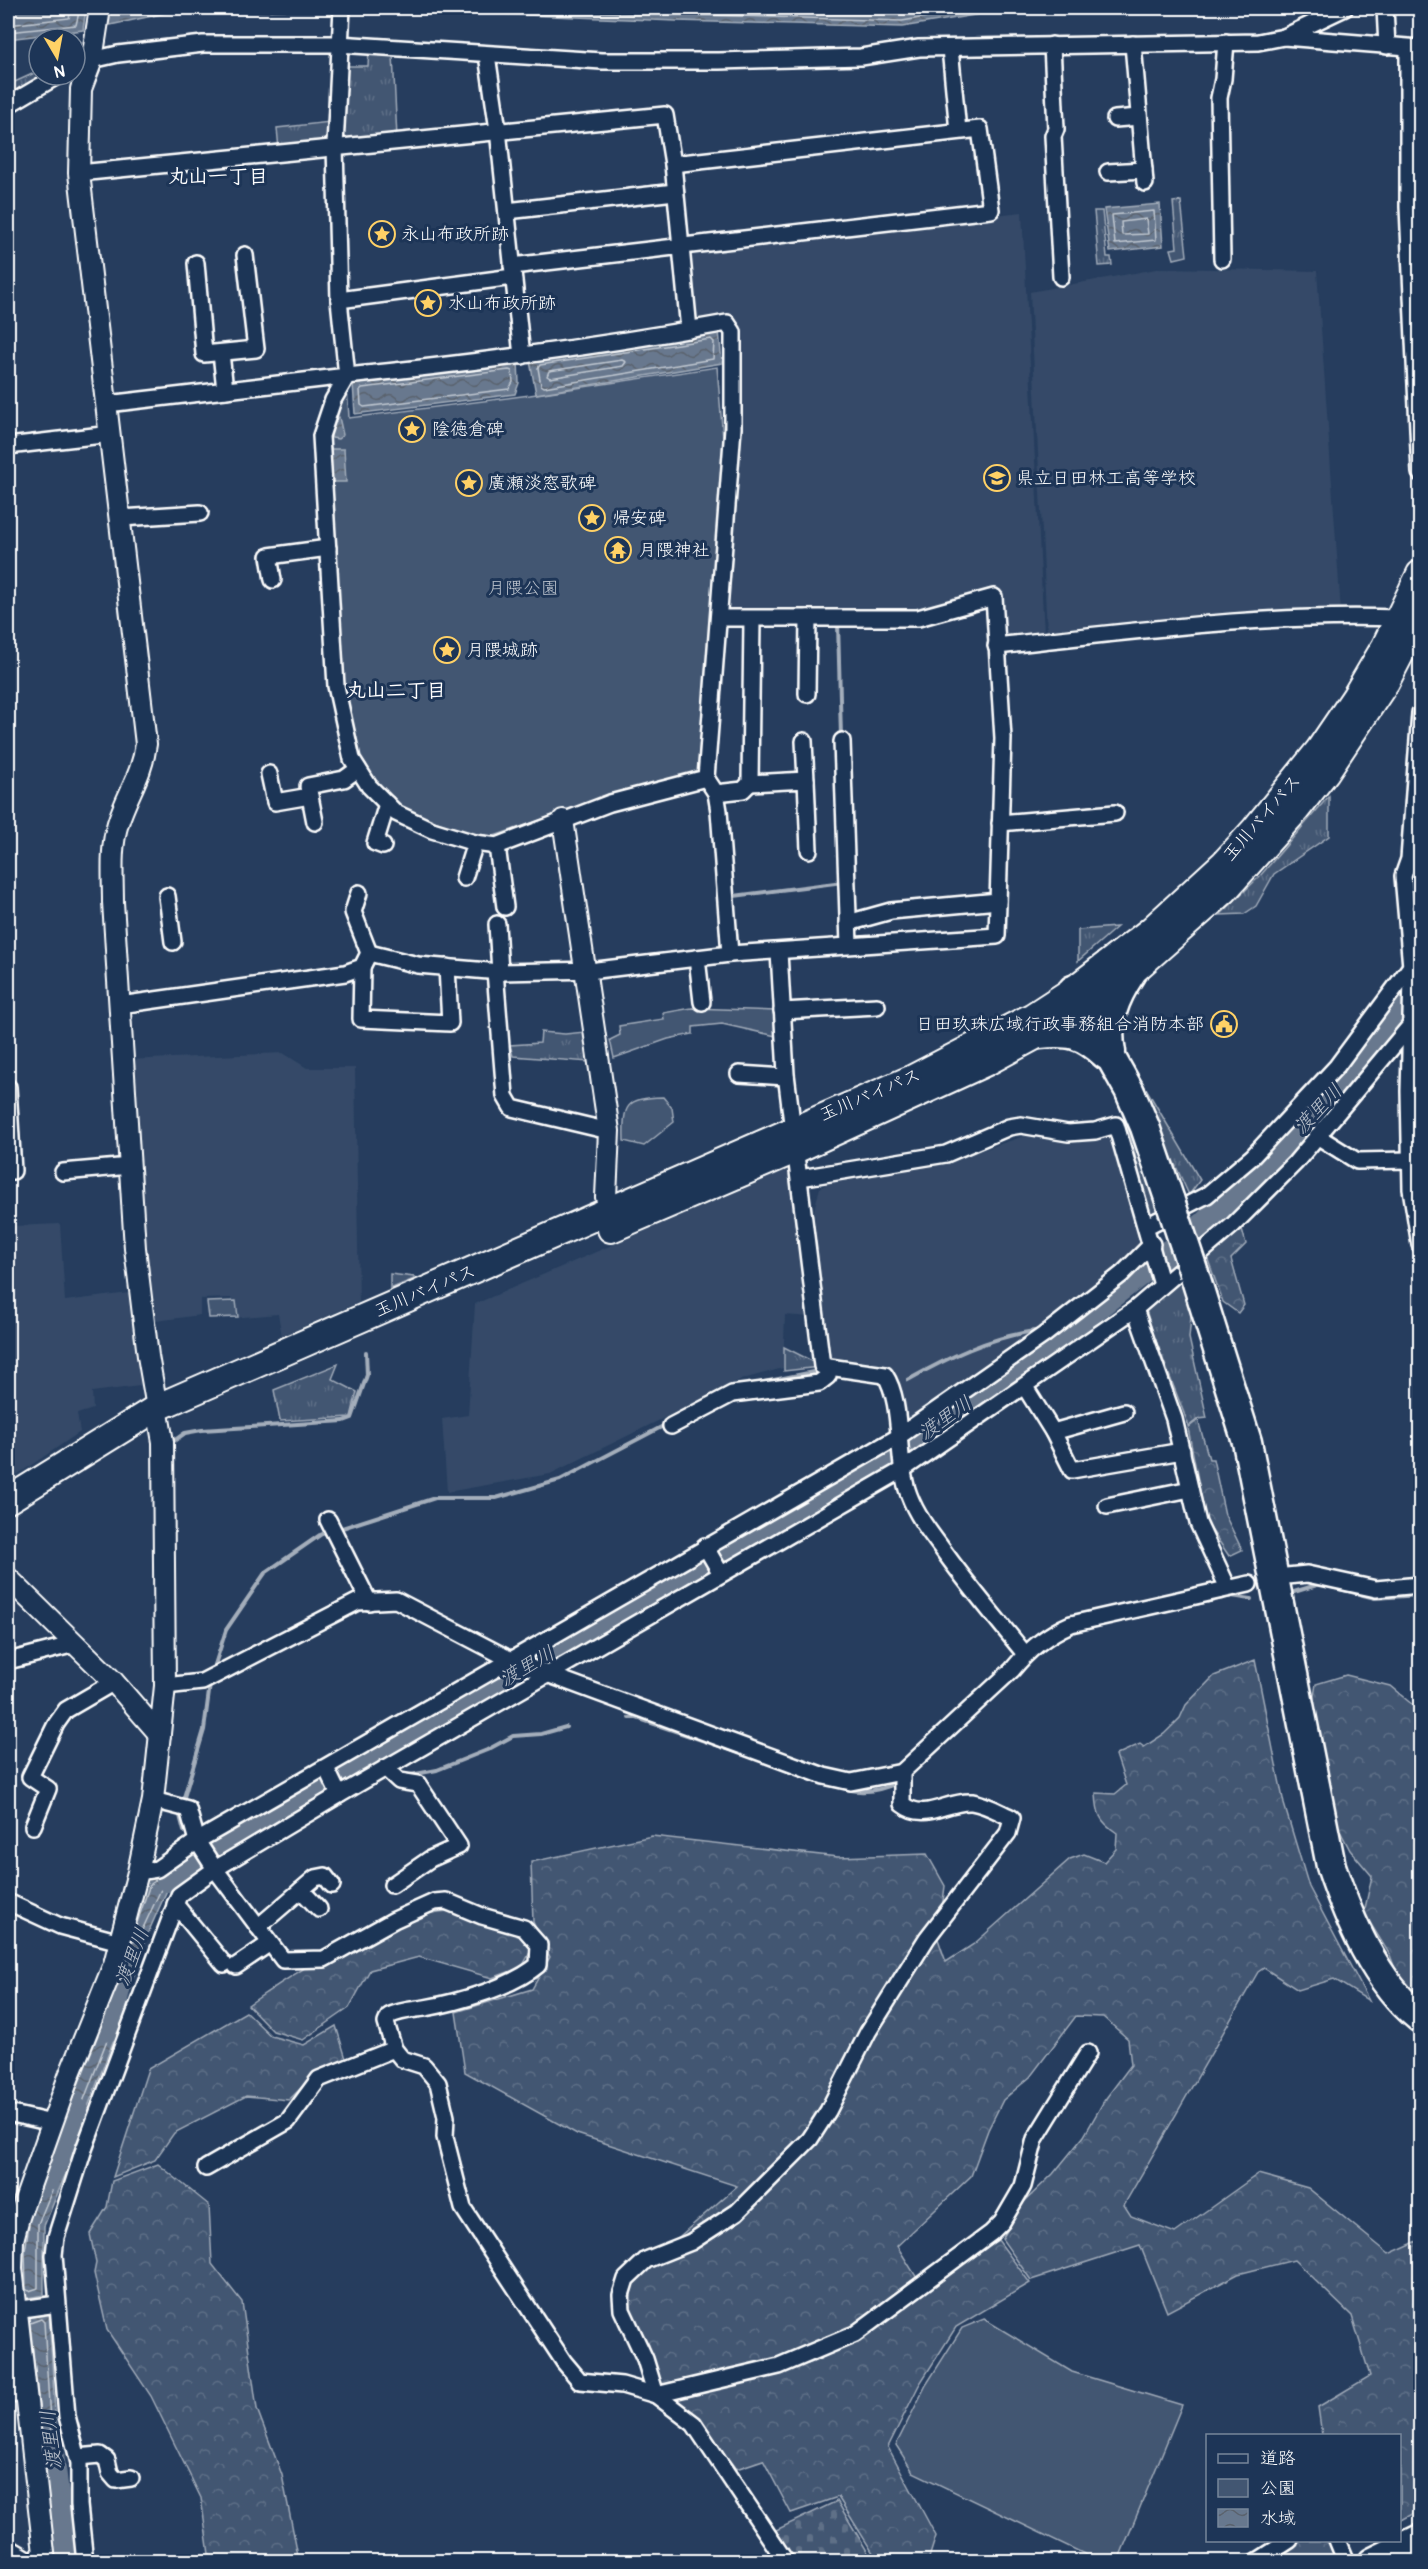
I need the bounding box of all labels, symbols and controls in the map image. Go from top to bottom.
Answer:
north arrow [27,27,87,87]
text: N [52,60,66,82]
district label: 丸山一丁目 [168,164,268,189]
place icon: 永山布政所跡 [367,219,397,249]
place label: 永山布政所跡 [401,223,509,246]
place icon: 水山布政所跡 [413,288,443,318]
place label: 水山布政所跡 [448,292,556,315]
place icon: 陰徳倉碑 [397,414,427,444]
place label: 陰徳倉碑 [432,418,504,441]
school or university icon: 県立日田林工高等学校 [982,463,1012,493]
place label: 県立日田林工高等学校 [1016,467,1196,490]
place icon: 廣瀬淡窓歌碑 [454,468,484,498]
place label: 廣瀬淡窓歌碑 [488,472,596,495]
place icon: 帰安碑 [577,503,607,533]
place label: 帰安碑 [612,507,666,530]
temple icon: 月隈神社 [603,535,633,565]
place label: 月隈神社 [638,539,710,562]
park label: 月隈公園 [487,577,559,600]
place icon: 月隈城跡 [432,635,462,665]
place label: 月隈城跡 [466,639,538,662]
district label: 丸山二丁目 [346,678,446,703]
street label: 玉川バイパス [1218,770,1306,866]
public building icon: 日田玖珠広域行政事務組合消防本部 [1209,1009,1239,1039]
place label: 日田玖珠広域行政事務組合消防本部 [916,1013,1204,1036]
street label: 玉川バイパス [816,1063,924,1127]
water label: 渡里川 [1288,1079,1348,1139]
street label: 玉川バイパス [371,1259,479,1323]
water label: 渡里川 [913,1391,977,1445]
water label: 渡里川 [495,1640,559,1692]
water label: 渡里川 [110,1925,154,1989]
water label: 渡里川 [35,2409,67,2471]
legend [1206,2434,1401,2542]
text: 道路 [1260,2447,1296,2470]
text: 公園 [1260,2477,1296,2500]
text: 水域 [1260,2507,1296,2530]

